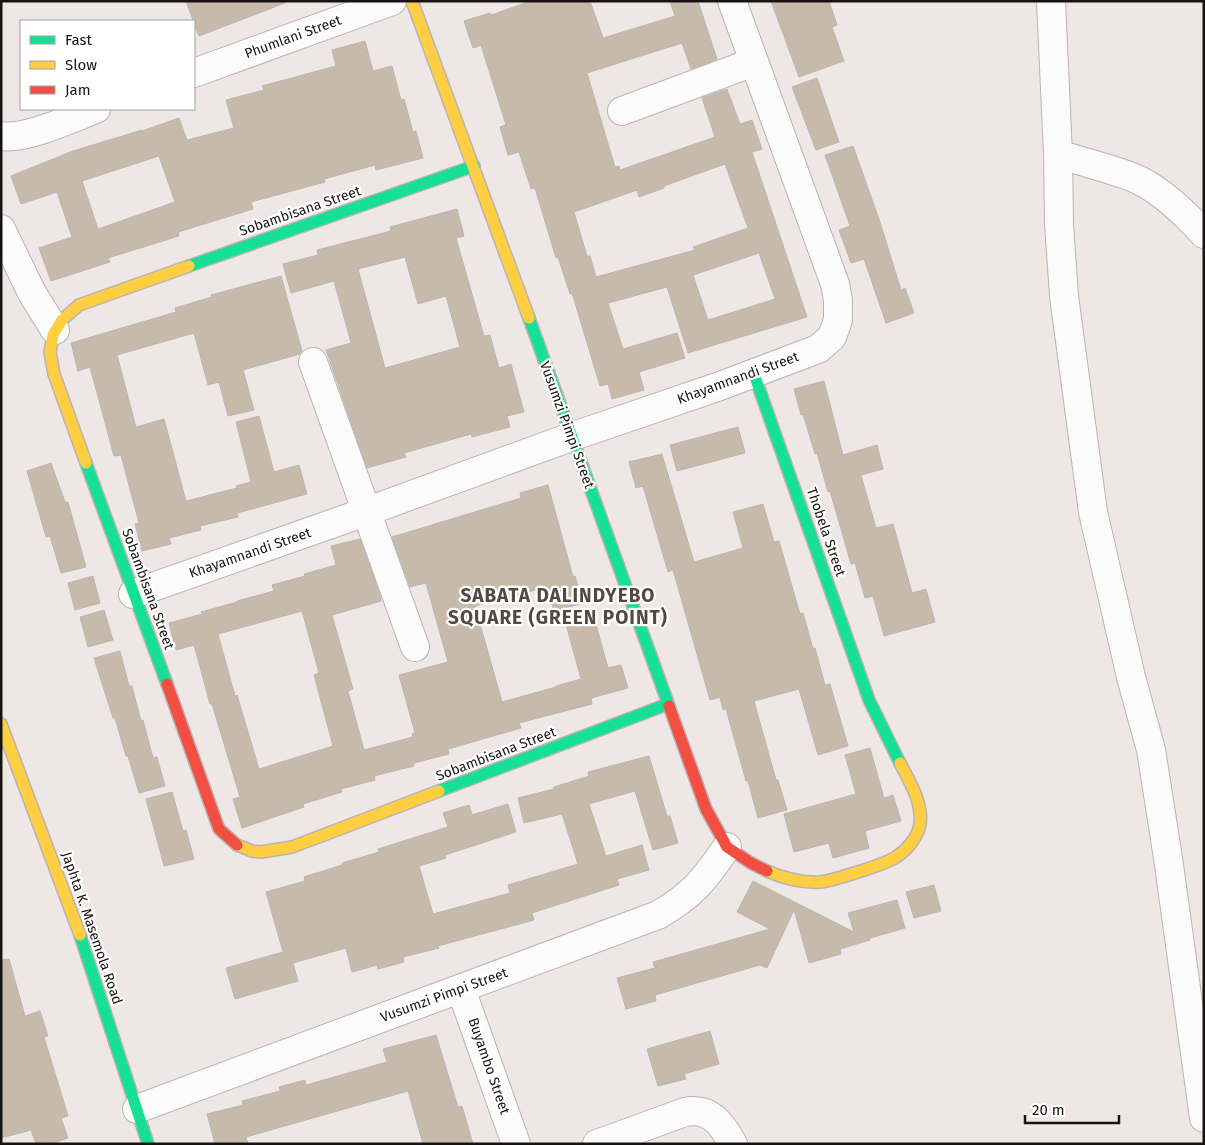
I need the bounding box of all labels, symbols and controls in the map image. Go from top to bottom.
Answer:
street label: Phumlani Street [242,11,345,62]
legend [20,20,195,110]
text: Fast [65,31,92,49]
text: Slow [65,56,97,74]
text: Jam [65,81,91,99]
street label: Sobambisana Street [237,182,364,240]
street label: Khayamnandi Street [675,348,802,408]
street label: Vusumzi Pimpi Street [536,359,598,492]
street label: Thobela Street [803,485,849,580]
street label: Khayamnandi Street [187,524,314,582]
street label: Sobambisana Street [118,526,178,653]
district label: SABATA DALINDYEBO SQUARE (GREEN POINT) [448,584,668,629]
street label: Sobambisana Street [433,723,559,785]
street label: Japhta K. Masemola Road [58,849,126,1007]
street label: Vusumzi Pimpi Street [378,964,511,1026]
street label: Buyambo Street [465,1015,514,1117]
scale bar [1025,1092,1119,1124]
text: 20 m [1032,1101,1065,1119]

